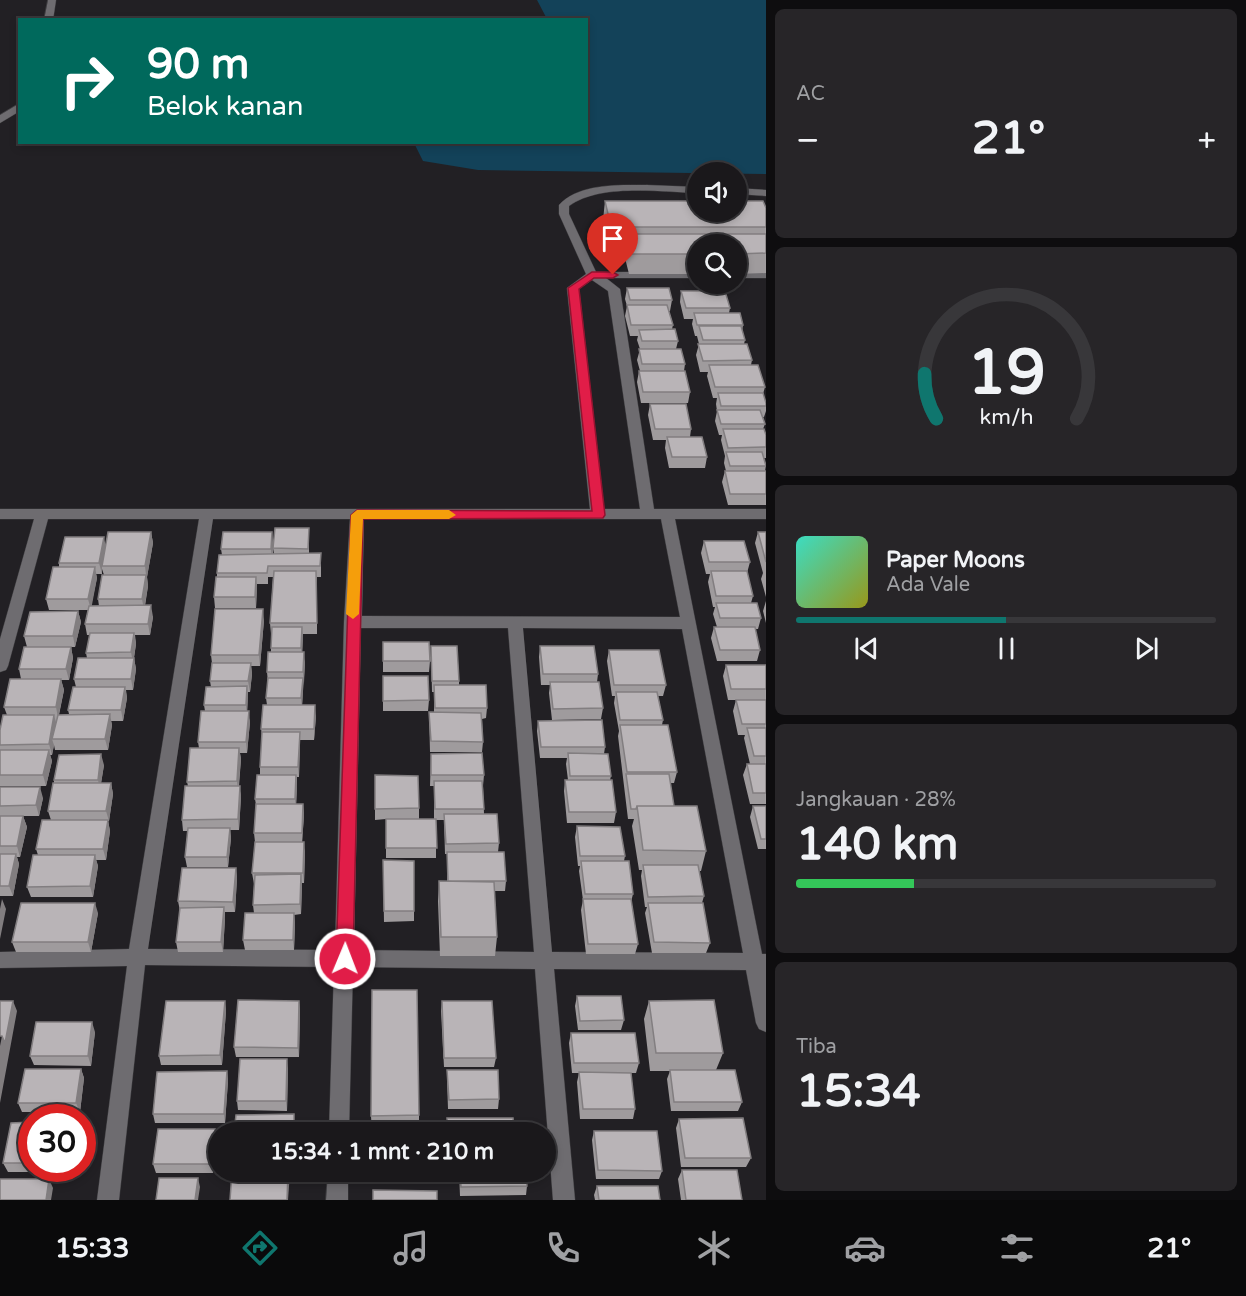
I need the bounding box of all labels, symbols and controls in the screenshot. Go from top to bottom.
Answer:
text: 90 m [147,39,249,90]
icon: right [48,42,126,120]
text: AC [796,82,825,106]
text: Belok kanan [147,90,303,123]
text: 21° [972,112,1045,166]
text: − [796,121,820,160]
text: + [1197,121,1216,160]
map controls [687,162,747,294]
button: sound [687,162,747,222]
pin [587,213,638,275]
icon: arrive [596,222,629,255]
button: search [687,234,747,294]
text: 19 [967,336,1045,411]
text: km/h [979,404,1033,430]
text: Paper Moons [886,547,1025,573]
text: Ada Vale [886,573,970,597]
icon: previous [850,632,883,665]
icon: pause [990,632,1023,665]
icon: next [1130,632,1163,665]
text: Jangkauan · 28% [796,788,956,812]
text: 140 km [796,818,958,872]
position arrow [313,927,377,991]
text: Tiba [796,1035,837,1059]
text: 15:34 [796,1065,921,1119]
speed limit sign: 30 [18,1104,96,1182]
text: 15:34 · 1 mnt · 210 m [270,1139,494,1165]
icon: directions [239,1227,281,1269]
icon: music [390,1227,432,1269]
icon: phone [542,1227,584,1269]
icon: climate [693,1227,735,1269]
icon: car [844,1227,886,1269]
icon: filters [996,1227,1038,1269]
text: 15:33 [55,1232,130,1265]
text: 21° [1147,1232,1191,1265]

